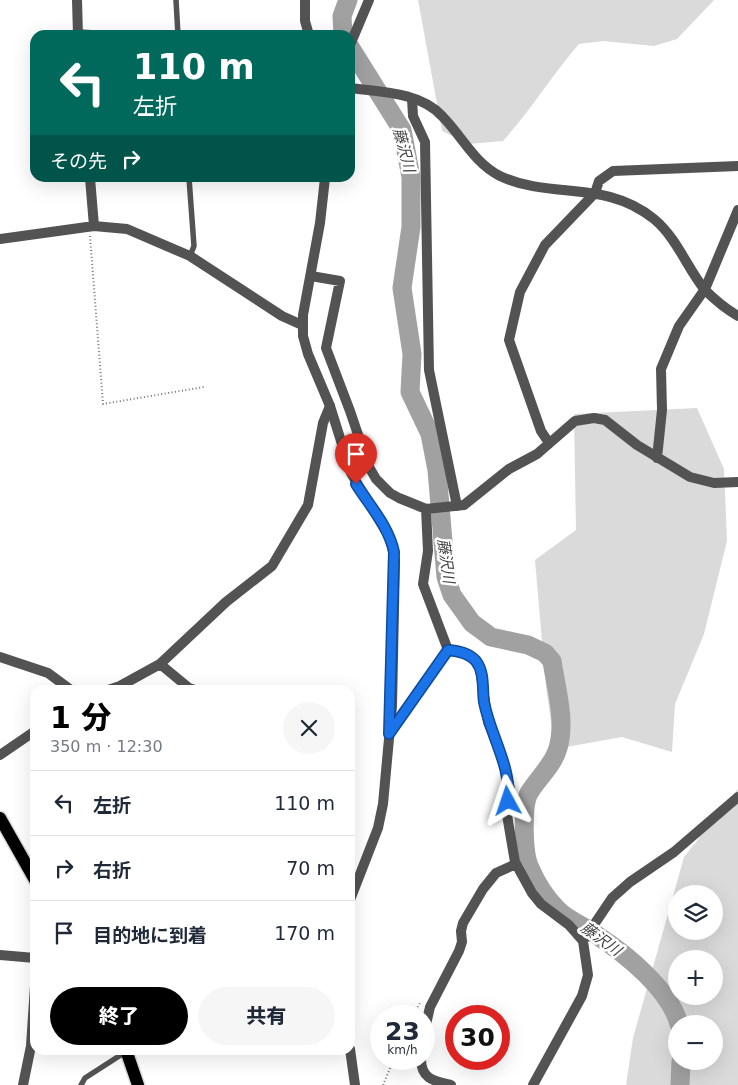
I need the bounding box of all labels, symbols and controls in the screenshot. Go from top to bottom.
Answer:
text: 110 m [133,47,255,87]
icon: left [50,50,115,115]
text: 左折 [133,94,177,119]
water label: 藤沢川 [389,126,419,176]
icon: right [117,145,145,173]
text: その先 [50,150,107,172]
pin [335,433,377,484]
icon: arrive [342,440,370,468]
water label: 藤沢川 [434,537,458,587]
text: 1 分 [50,700,111,735]
button: close [283,702,335,754]
text: 350 m · 12:30 [50,737,163,756]
position arrow [481,774,533,826]
icon: left [50,789,78,817]
text: 110 m [274,792,335,814]
text: 左折 [93,794,131,816]
icon: right [50,854,78,882]
text: 70 m [286,857,335,879]
text: 右折 [93,859,131,881]
map controls [668,885,723,1070]
button: layers [668,885,723,940]
water label: 藤沢川 [578,918,626,961]
icon: arrive [50,919,78,947]
text: 170 m [274,922,335,944]
text: 目的地に到着 [93,924,207,946]
button: + [668,950,723,1005]
button: 終了 [50,987,188,1045]
button: 共有 [198,987,335,1045]
speed limit sign: 30 [445,1005,510,1070]
button: − [668,1015,723,1070]
text: 23 [385,1017,420,1046]
text: km/h [387,1043,418,1057]

